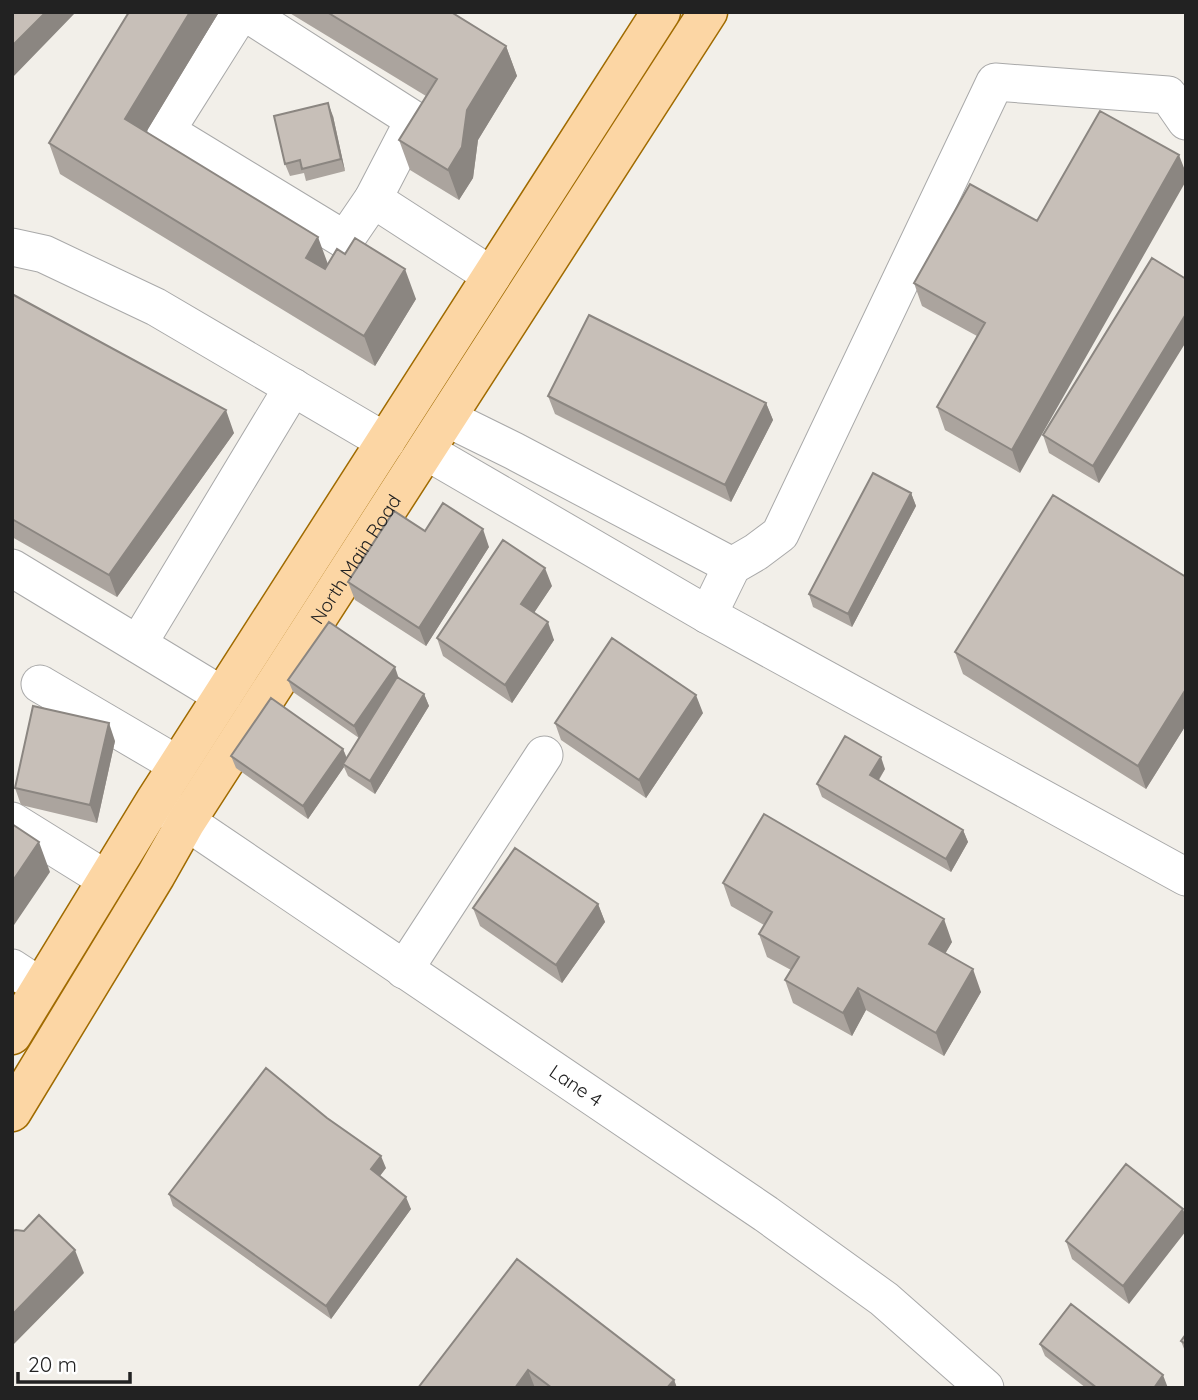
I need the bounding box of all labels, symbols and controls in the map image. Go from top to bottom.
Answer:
street label: North Main Road [305,490,406,629]
street label: Lane 4 [545,1059,607,1112]
scale bar [18,1340,130,1384]
text: 20 m [28,1351,77,1377]

